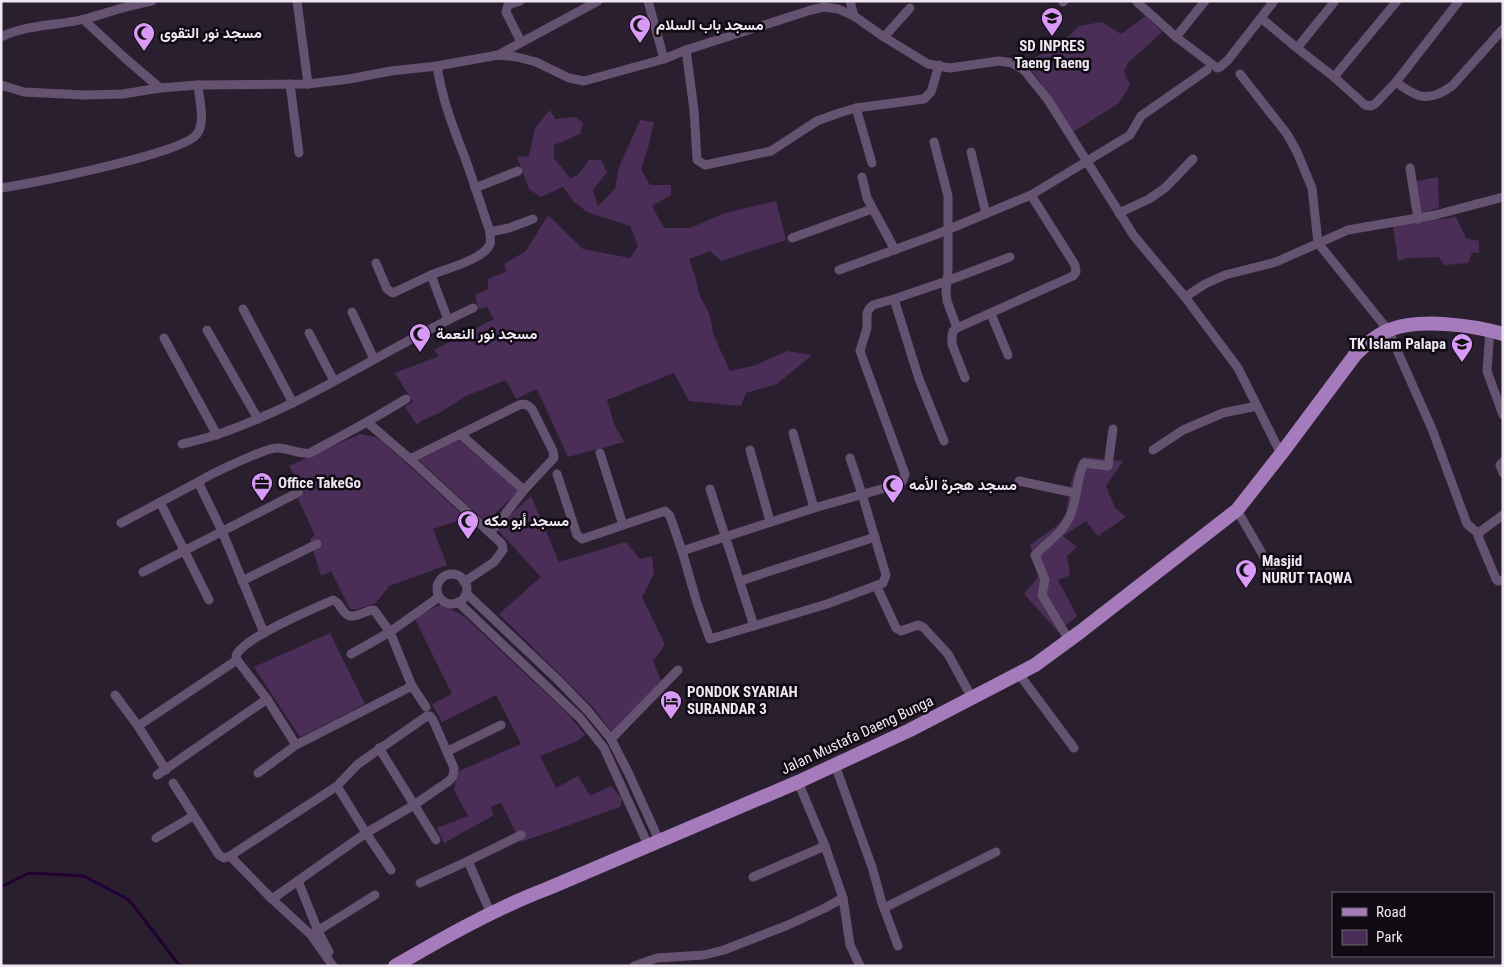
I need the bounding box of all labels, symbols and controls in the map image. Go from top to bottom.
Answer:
school or university icon: SD INPRES Taeng Taeng [1040,6,1064,37]
mosque icon: مسجد باب السلام [628,13,652,44]
place label: مسجد باب السلام [656,16,764,35]
mosque icon: مسجد نور التقوى [132,21,156,52]
place label: مسجد نور التقوى [160,24,262,42]
place label: SD INPRES Taeng Taeng [1014,37,1090,72]
mosque icon: مسجد نور النعمة [408,322,432,353]
place label: مسجد نور النعمة [436,325,537,343]
school or university icon: TK Islam Palapa [1450,332,1474,363]
place label: TK Islam Palapa [1349,335,1446,353]
office icon: Office TakeGo [250,471,274,502]
mosque icon: مسجد هجرة الأمه [881,473,905,504]
place label: Office TakeGo [278,474,361,492]
place label: مسجد هجرة الأمه [909,476,1017,494]
mosque icon: مسجد أبو مكه [456,509,480,540]
place label: مسجد أبو مكه [484,512,569,530]
place label: Masjid NURUT TAQWA [1262,552,1352,587]
mosque icon: Masjid NURUT TAQWA [1234,558,1258,589]
place label: PONDOK SYARIAH SURANDAR 3 [687,683,798,718]
hotel icon: PONDOK SYARIAH SURANDAR 3 [659,689,683,720]
street label: Jalan Mustafa Daeng Bunga [778,692,936,778]
legend [1332,892,1494,957]
text: Road [1376,903,1406,921]
text: Park [1376,928,1403,946]

